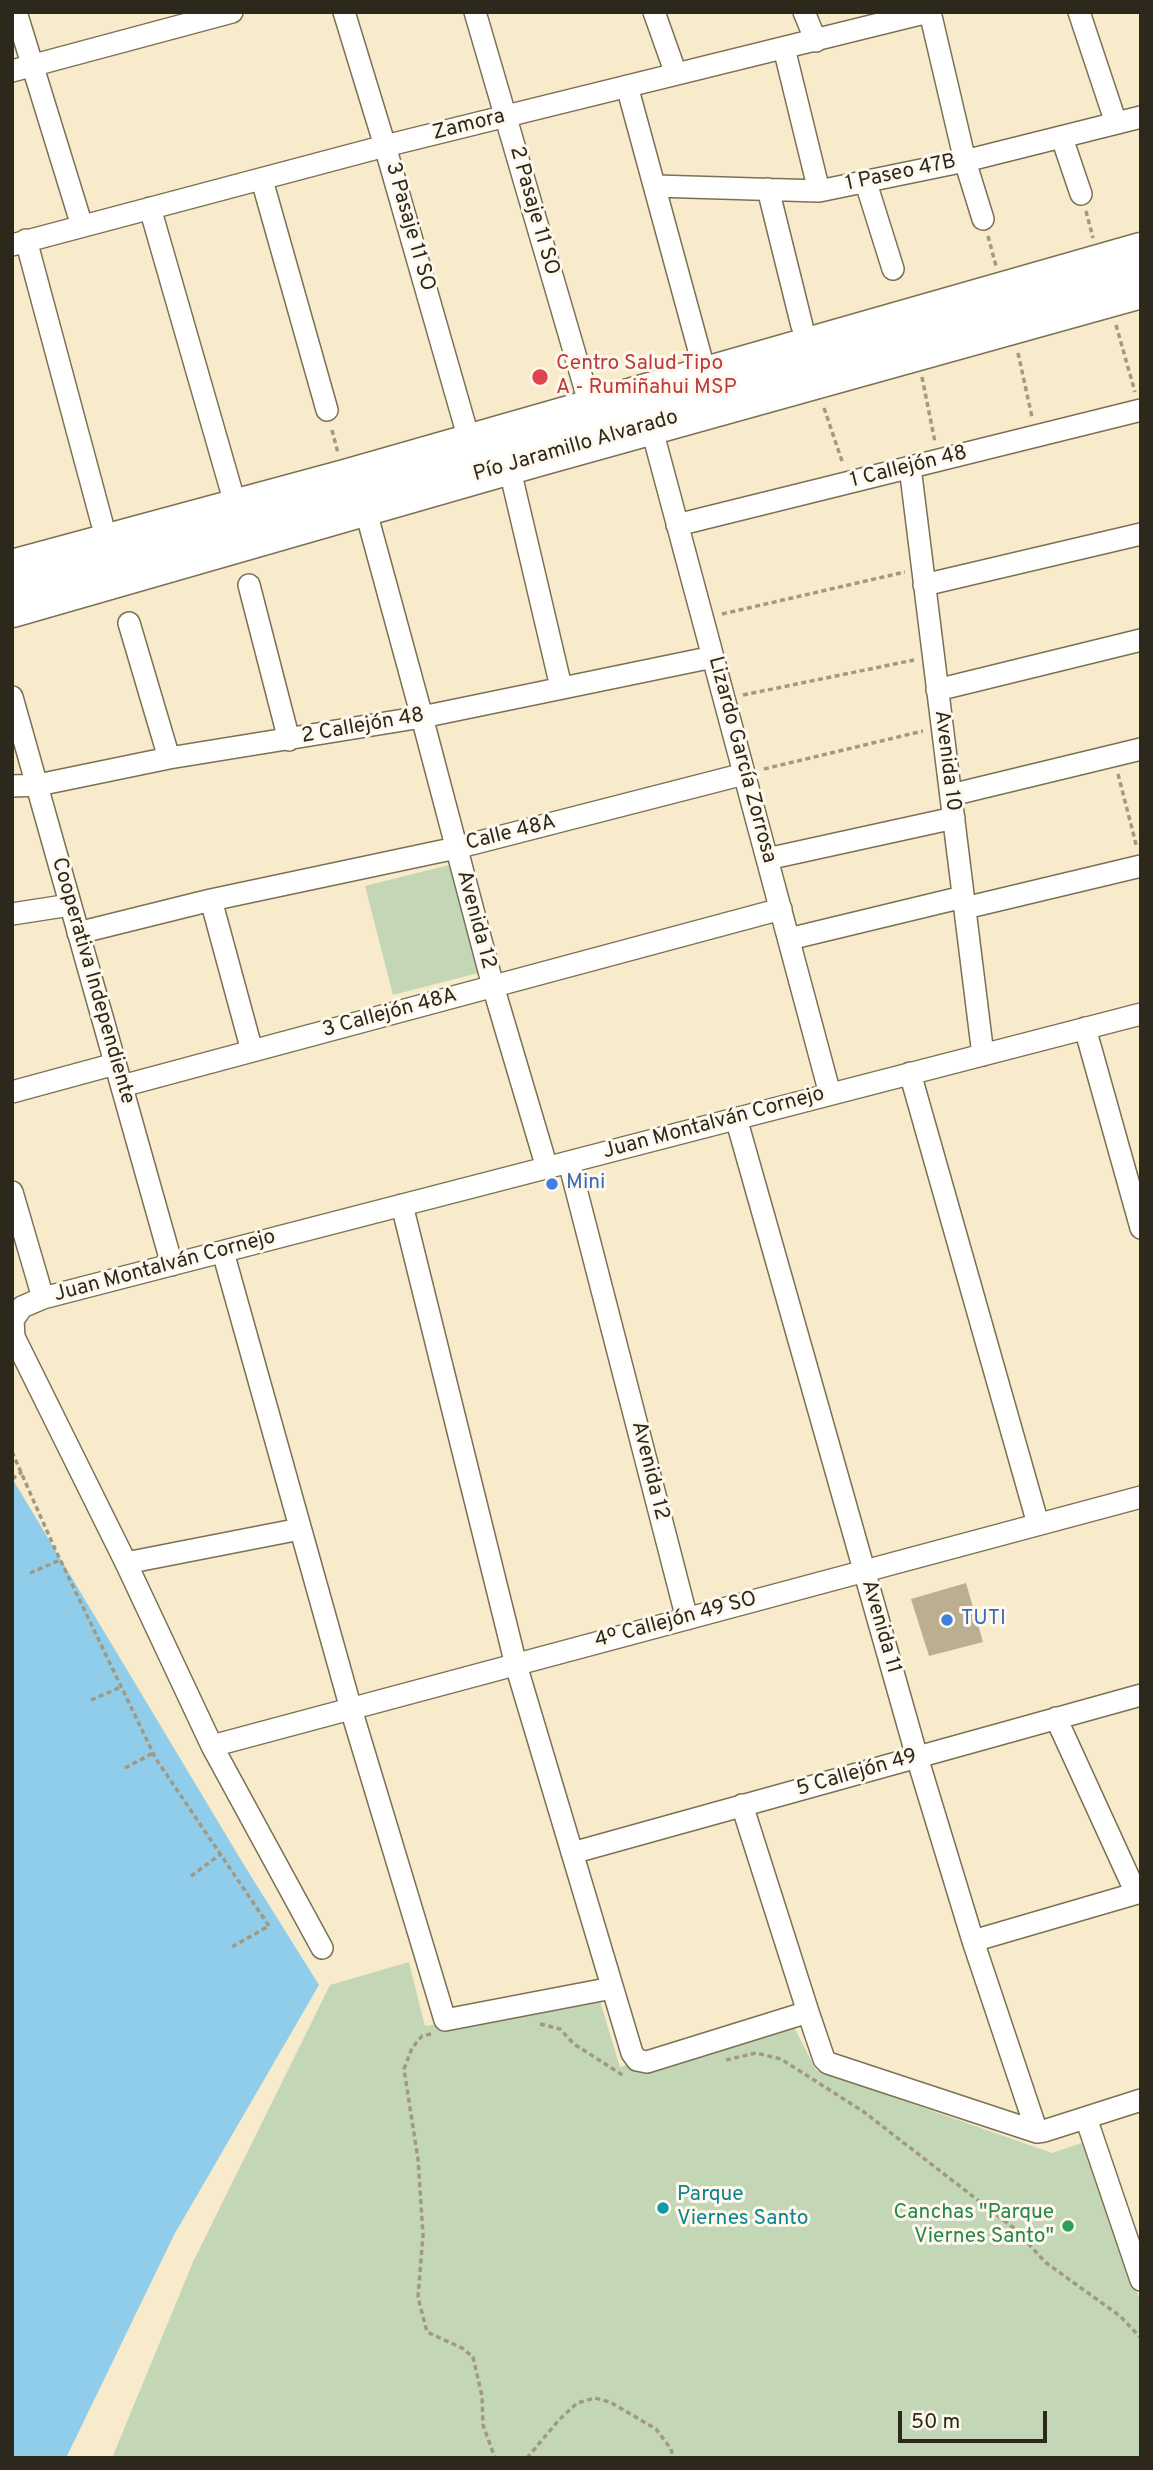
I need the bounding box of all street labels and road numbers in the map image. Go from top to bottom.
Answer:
street label: Zamora [430,105,508,147]
street label: 2 Pasaje 11 SO [503,144,563,278]
street label: 1 Paseo 47B [844,150,958,198]
street label: 3 Pasaje 11 SO [379,160,439,294]
street label: Pío Jaramillo Alvarado [471,406,681,488]
street label: 1 Callejón 48 [848,441,970,495]
street label: Lizardo García Zorrosa [701,654,781,866]
street label: 2 Callejón 48 [300,704,426,750]
street label: Avenida 10 [927,709,965,813]
street label: Calle 48A [463,811,559,857]
street label: Cooperativa Independiente [45,855,139,1107]
street label: Avenida 12 [450,868,500,972]
street label: 3 Callejón 48A [320,984,460,1044]
street label: Juan Montalván Cornejo [601,1082,827,1166]
street label: Juan Montalván Cornejo [52,1225,278,1309]
street label: Avenida 12 [625,1419,673,1523]
street label: Avenida 11 [855,1577,905,1677]
street label: 4º Callejón 49 SO [592,1587,760,1655]
street label: 5 Callejón 49 [794,1745,920,1803]

